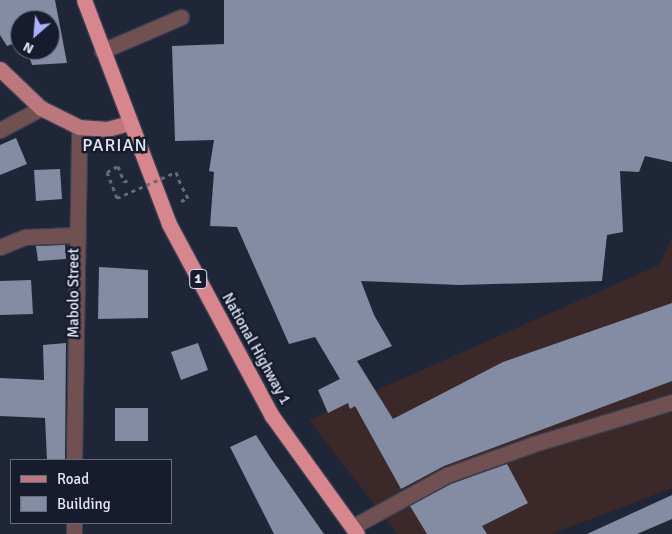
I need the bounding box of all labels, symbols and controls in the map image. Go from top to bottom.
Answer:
north arrow [10,10,60,60]
text: N [20,38,37,58]
district label: PARIAN [82,134,148,156]
street label: Mabolo Street [65,248,83,338]
road number: 1 [188,268,208,290]
street label: National Highway 1 [218,290,294,408]
legend [10,459,172,524]
text: Road [57,470,89,488]
text: Building [57,495,111,513]

